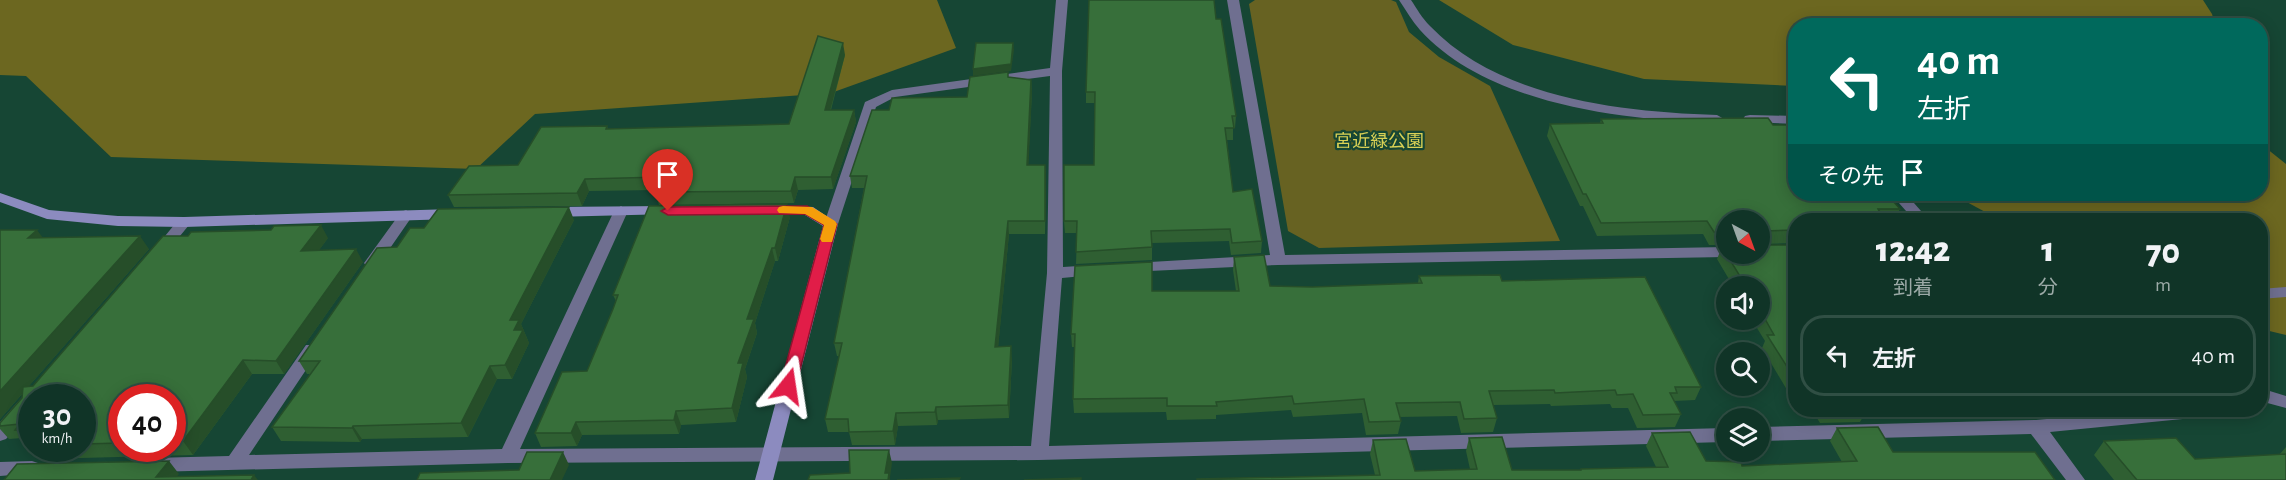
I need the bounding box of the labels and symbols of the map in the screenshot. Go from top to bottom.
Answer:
park label: 宮近緑公園 [1334,131,1424,151]
pin [642,149,693,211]
north arrow [1716,210,1770,264]
position arrow [756,354,820,418]
speed limit sign: 40 [108,384,186,462]

